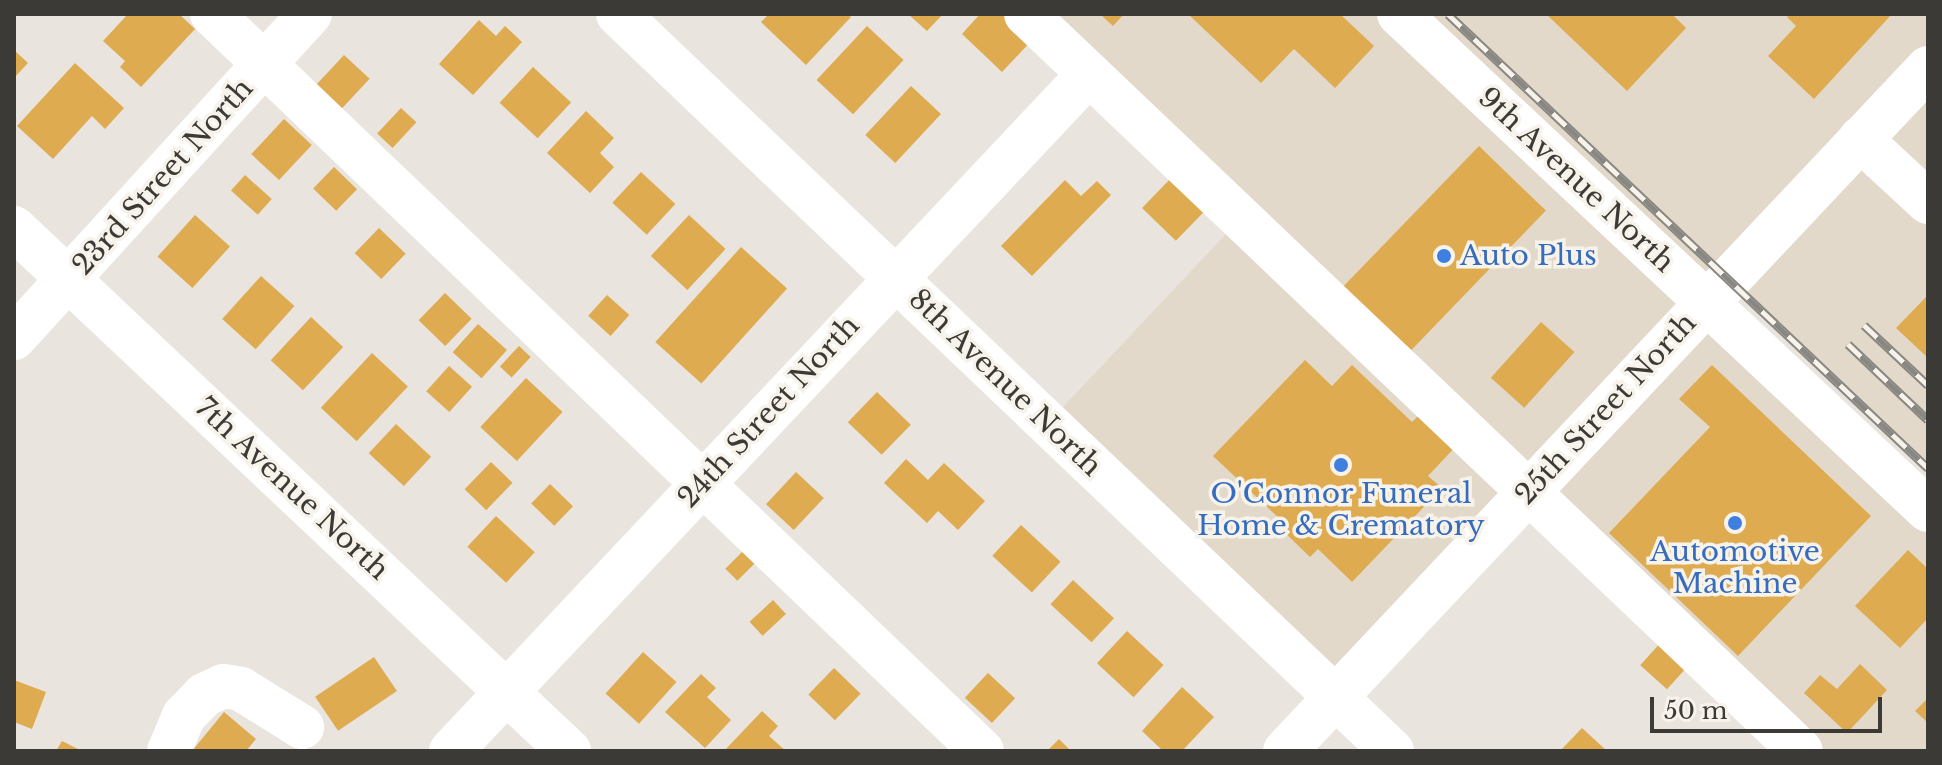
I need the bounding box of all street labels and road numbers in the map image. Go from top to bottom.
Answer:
street label: 23rd Street North [66,72,260,282]
street label: 9th Avenue North [1471,80,1681,280]
street label: 8th Avenue North [901,282,1109,484]
street label: 25th Street North [1509,306,1703,512]
street label: 24th Street North [672,309,866,515]
street label: 7th Avenue North [188,391,396,587]

